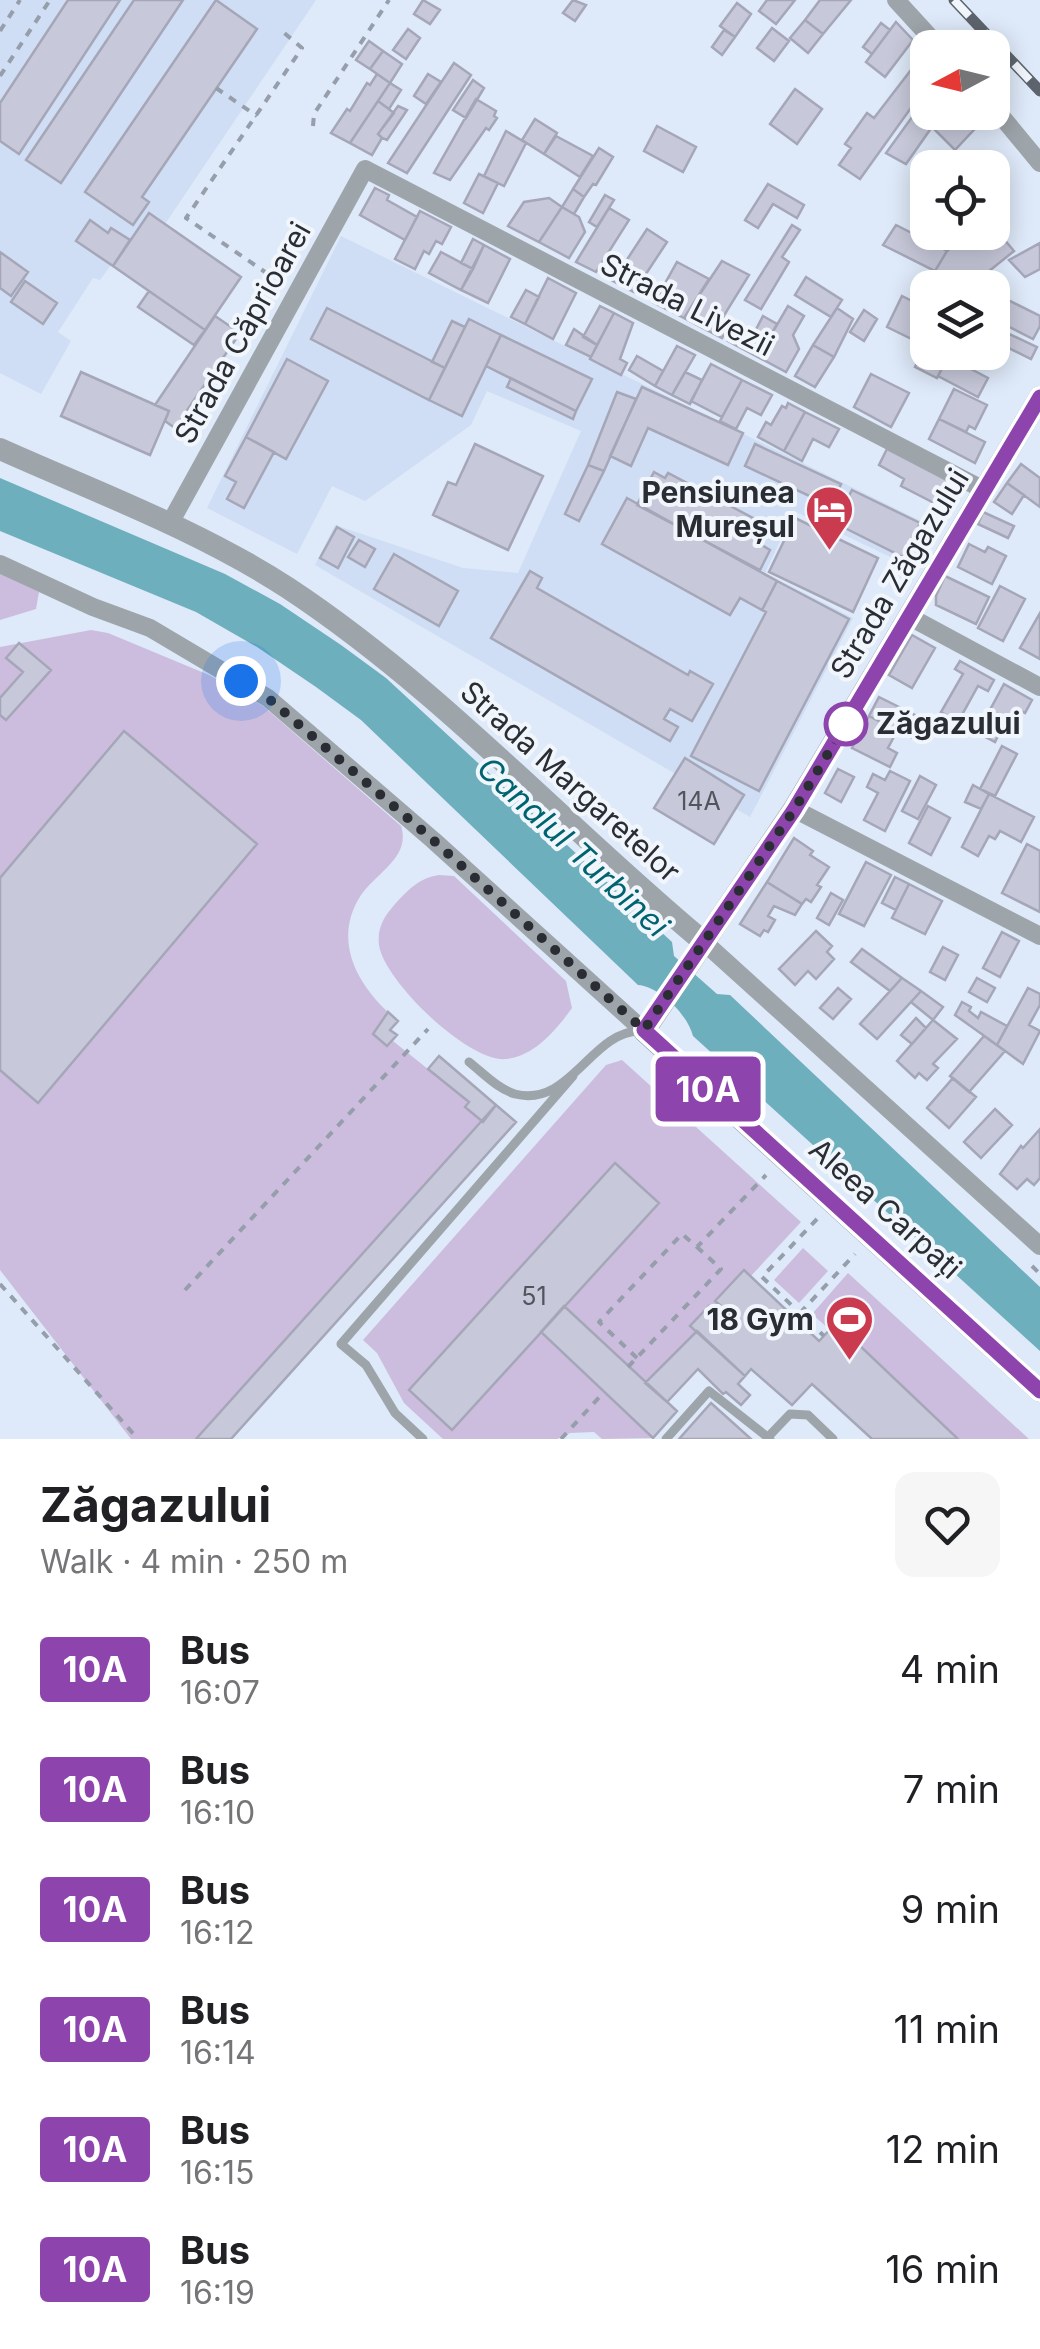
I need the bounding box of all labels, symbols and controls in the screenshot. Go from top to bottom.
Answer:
north arrow [910,30,1010,130]
map controls [910,30,1010,370]
button: locate [910,150,1010,250]
street label: Strada Căprioarei [166,215,318,450]
street label: Strada Livezii [595,245,780,363]
button: layers [910,270,1010,370]
street label: Strada Zăgazului [822,462,976,685]
place label: Pensiunea Mureșul [641,474,795,544]
hotel icon: Pensiunea Mureșul [804,484,856,552]
your location [216,656,266,706]
street label: Strada Margaretelor [454,673,688,889]
marker: Zăgazului [825,703,867,745]
place label: Zăgazului [876,705,1021,741]
water label: Canalul Turbinei [470,748,678,946]
house number: 14A [677,786,721,816]
line badge: 10A [650,1056,766,1122]
text: 10A [676,1068,740,1110]
street label: Aleea Carpați [802,1131,969,1286]
house number: 51 [521,1281,547,1311]
sports icon: 18 Gym [823,1294,875,1362]
place label: 18 Gym [706,1301,814,1337]
button: heart [895,1472,1000,1577]
text: Zăgazului [40,1475,271,1534]
text: Walk · 4 min · 250 m [40,1542,348,1581]
text: Bus [180,1627,250,1673]
text: 4 min [900,1646,1000,1692]
text: 10A [63,1648,127,1690]
text: 16:07 [180,1673,260,1712]
text: Bus [180,1747,250,1793]
text: 7 min [903,1766,1000,1812]
text: 10A [63,1768,127,1810]
text: 16:10 [180,1793,255,1832]
text: Bus [180,1867,250,1913]
text: 9 min [901,1886,1000,1932]
text: 10A [63,1888,127,1930]
text: 16:12 [180,1913,255,1952]
text: Bus [180,1987,250,2033]
text: 11 min [893,2006,1000,2052]
text: 10A [63,2008,127,2050]
text: 16:14 [180,2033,256,2072]
text: Bus [180,2107,250,2153]
text: 12 min [886,2126,1000,2172]
text: 10A [63,2128,127,2170]
text: 16:15 [180,2153,255,2192]
text: Bus [180,2227,250,2273]
text: 16 min [885,2246,1000,2292]
text: 10A [63,2248,127,2290]
text: 16:19 [180,2273,255,2312]

